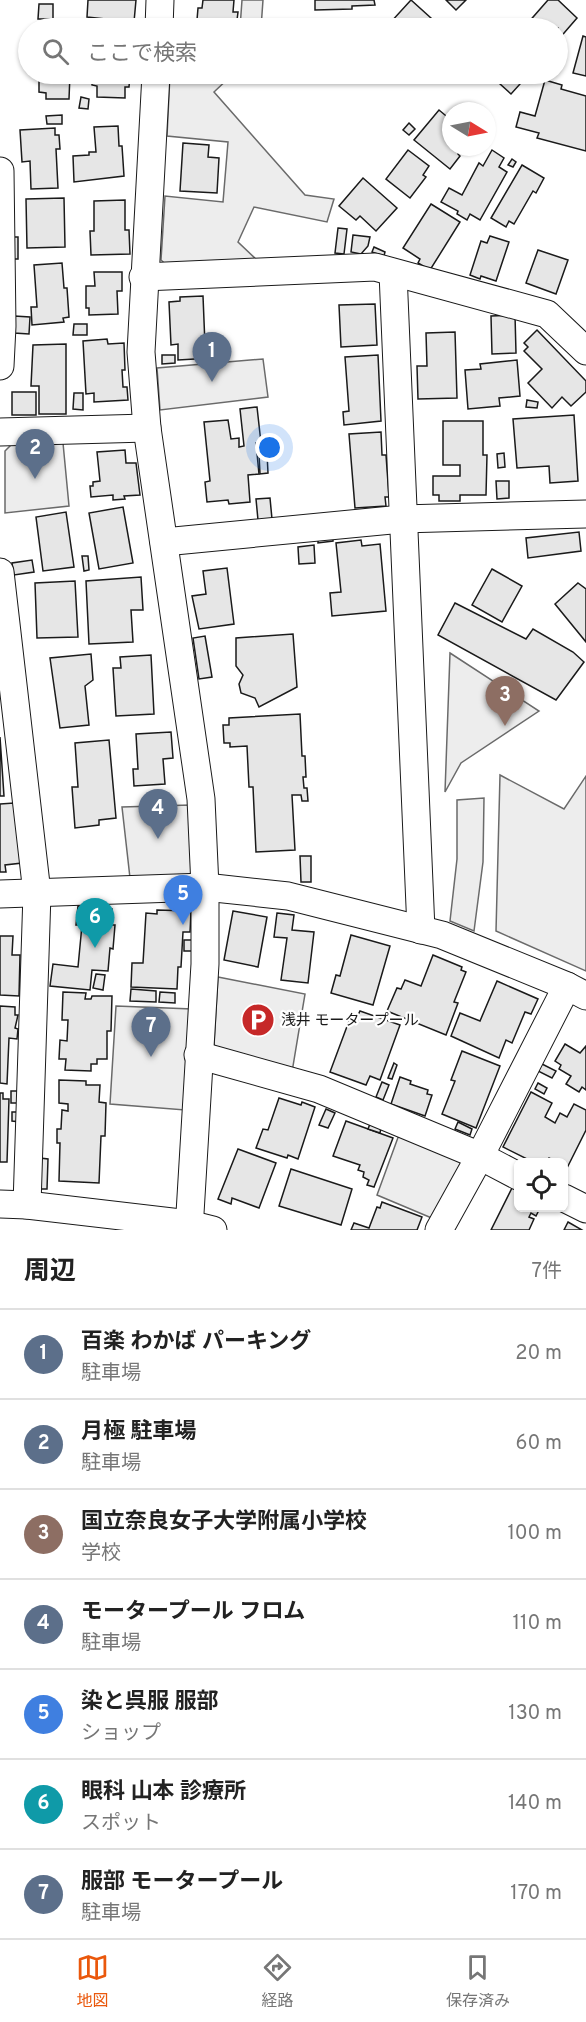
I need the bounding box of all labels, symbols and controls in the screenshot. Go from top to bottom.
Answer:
search box [18,18,568,84]
icon: search [39,35,72,68]
text: ここで検索 [87,41,197,68]
north arrow [442,102,496,156]
pin: 1 [192,332,232,382]
pin: 2 [15,430,54,479]
your location [255,433,284,462]
pin: 3 [486,676,524,726]
pin: 4 [138,790,178,839]
pin: 5 [164,876,202,925]
pin: 6 [76,898,115,948]
parking icon: 浅井 モータープール [240,1002,276,1038]
pin: 7 [132,1008,170,1057]
place label: 浅井 モータープール [281,1011,419,1031]
map controls [514,1158,568,1212]
button: locate [514,1158,568,1212]
text: 周辺 [24,1256,76,1289]
text: 7件 [532,1259,562,1285]
text: 百楽 わかば パーキング [81,1329,311,1356]
text: 1 [40,1341,48,1367]
text: 20 m [515,1341,562,1367]
text: 駐車場 [81,1361,141,1387]
text: 月極 駐車場 [81,1419,197,1446]
text: 2 [37,1431,50,1457]
text: 60 m [516,1431,562,1457]
text: 駐車場 [81,1451,141,1477]
text: 国立奈良女子大学附属小学校 [81,1509,367,1536]
text: 3 [38,1521,50,1547]
text: 100 m [507,1521,562,1547]
text: 学校 [81,1541,121,1567]
text: モータープール フロム [81,1599,305,1626]
text: 4 [37,1611,50,1637]
text: 110 m [513,1611,562,1637]
text: 駐車場 [81,1631,141,1657]
text: 染と呉服 服部 [81,1689,219,1716]
text: 5 [37,1701,50,1727]
text: 130 m [508,1701,562,1727]
text: ショップ [81,1721,161,1747]
text: 眼科 山本 診療所 [81,1779,246,1806]
text: 6 [37,1791,50,1817]
text: 140 m [508,1791,562,1817]
text: スポット [81,1811,161,1837]
text: 服部 モータープール [81,1869,283,1896]
text: 7 [38,1881,49,1907]
text: 170 m [510,1881,562,1907]
text: 駐車場 [81,1901,141,1927]
tab: 地図 [76,1951,109,2012]
tab: 経路 [261,1951,294,2012]
tab: 保存済み [446,1951,510,2012]

